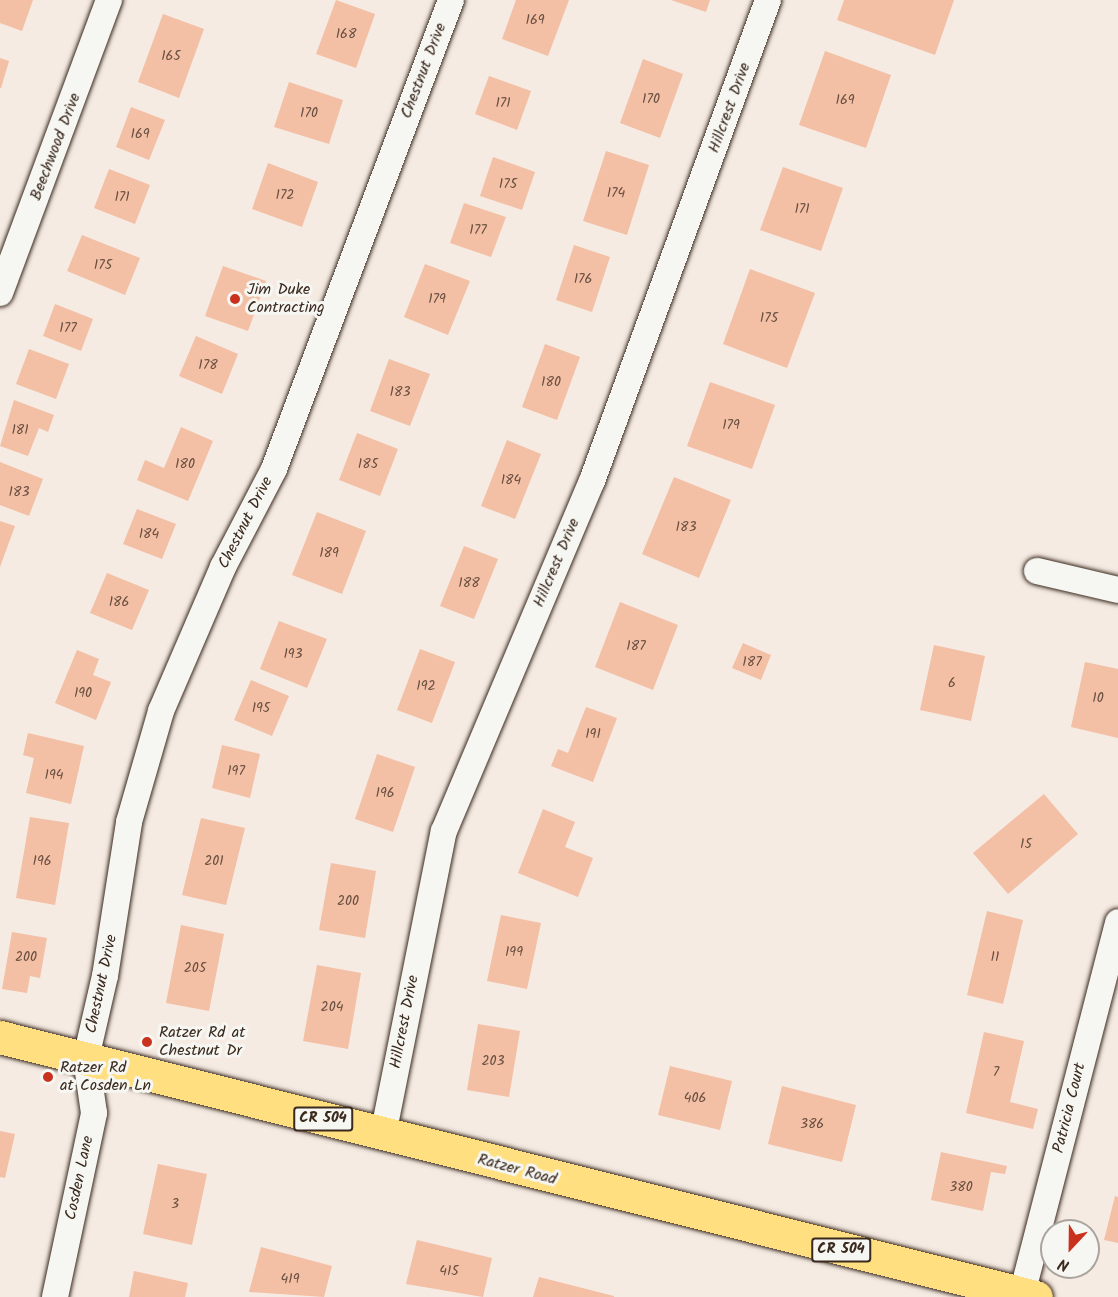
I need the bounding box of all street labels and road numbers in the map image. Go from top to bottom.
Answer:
street label: Chestnut Drive [397,21,451,121]
street label: Hillcrest Drive [705,60,755,156]
street label: Beechwood Drive [27,91,85,203]
street label: Chestnut Drive [215,474,277,572]
street label: Hillcrest Drive [530,516,584,610]
street label: Chestnut Drive [82,933,122,1035]
street label: Hillcrest Drive [387,974,423,1070]
street label: Patricia Court [1050,1061,1090,1155]
road number: CR 504 [293,1107,353,1131]
street label: Cosden Lane [62,1134,98,1222]
street label: Ratzer Road [475,1150,559,1190]
road number: CR 504 [811,1238,871,1262]

